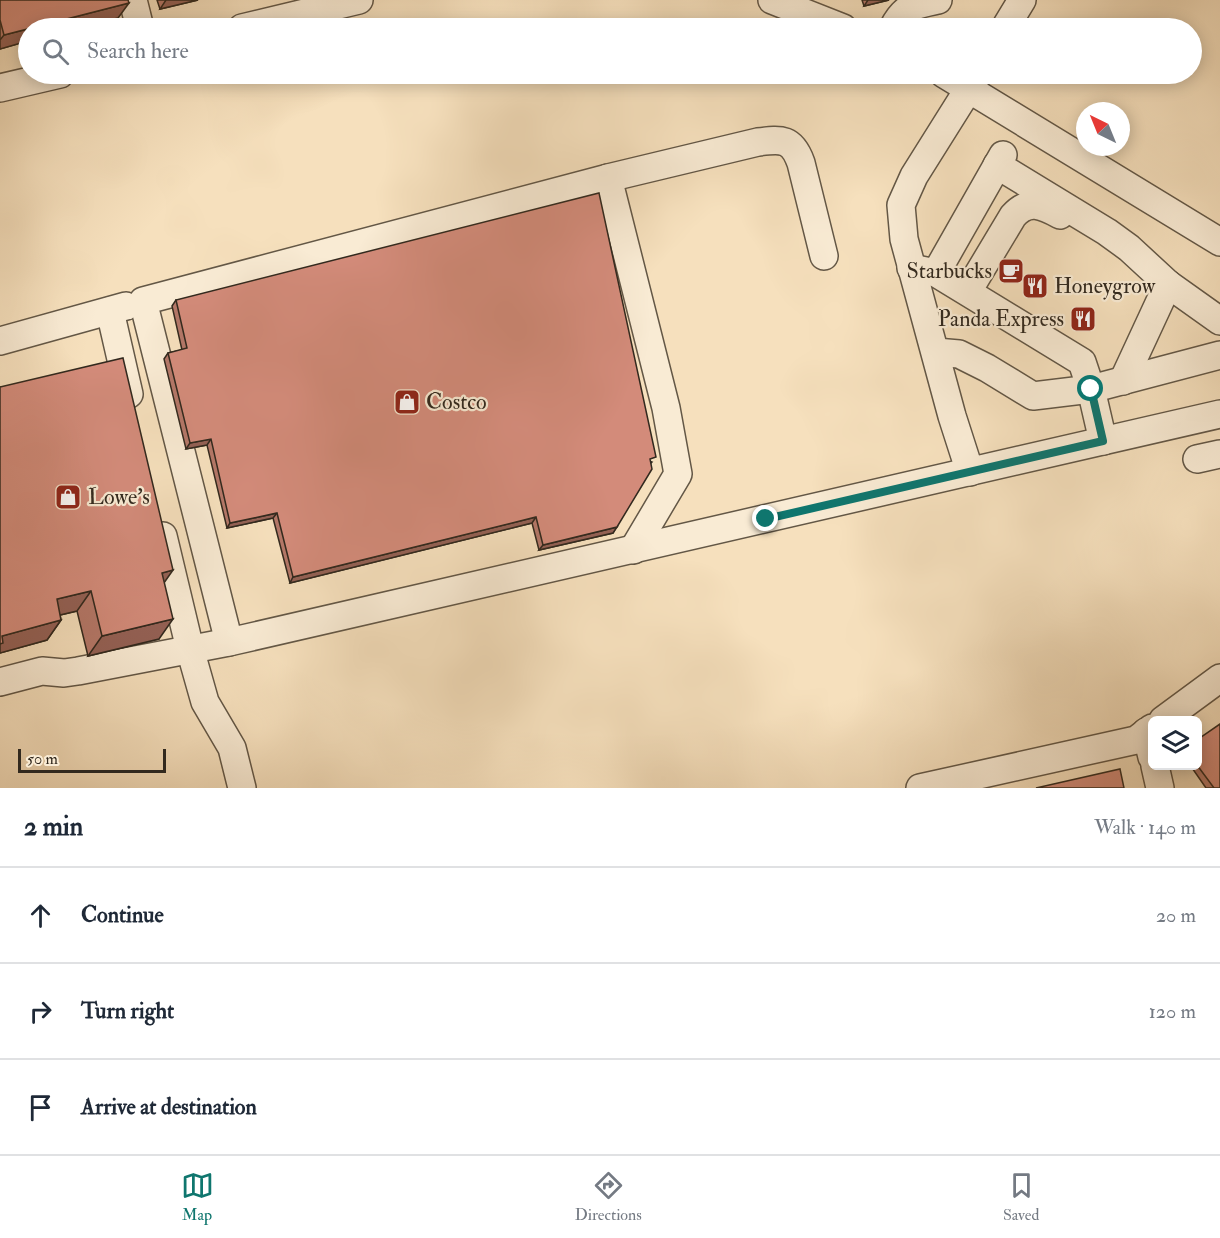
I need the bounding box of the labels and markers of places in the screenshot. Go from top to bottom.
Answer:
cafe icon: Starbucks [996,256,1026,286]
place label: Starbucks [907,257,992,285]
restaurant icon: Honeygrow [1020,271,1050,301]
place label: Honeygrow [1054,272,1156,300]
restaurant icon: Panda Express [1068,304,1098,334]
place label: Panda Express [938,305,1064,334]
shop icon: Costco [392,387,422,417]
place label: Costco [426,388,487,416]
shop icon: Lowe's [53,482,83,512]
place label: Lowe's [88,483,150,511]

